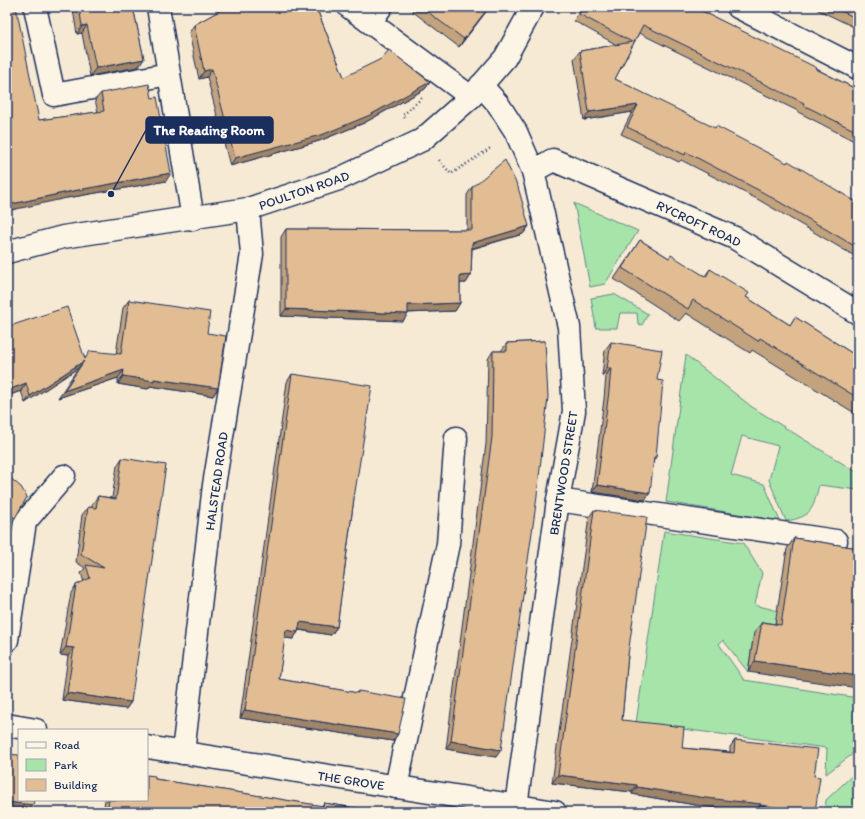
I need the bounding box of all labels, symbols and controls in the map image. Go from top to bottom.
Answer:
callout: The Reading Room [146,117,273,143]
text: The Reading Room [152,122,265,139]
street label: POULTON ROAD [257,168,352,213]
street label: RYCROFT ROAD [654,197,743,250]
street label: BRENTWOOD STREET [546,409,581,536]
street label: HALSTEAD ROAD [202,430,231,531]
legend [18,729,148,801]
text: Road [54,738,80,752]
text: Park [54,758,78,772]
street label: THE GROVE [316,768,385,793]
text: Building [54,778,98,792]

